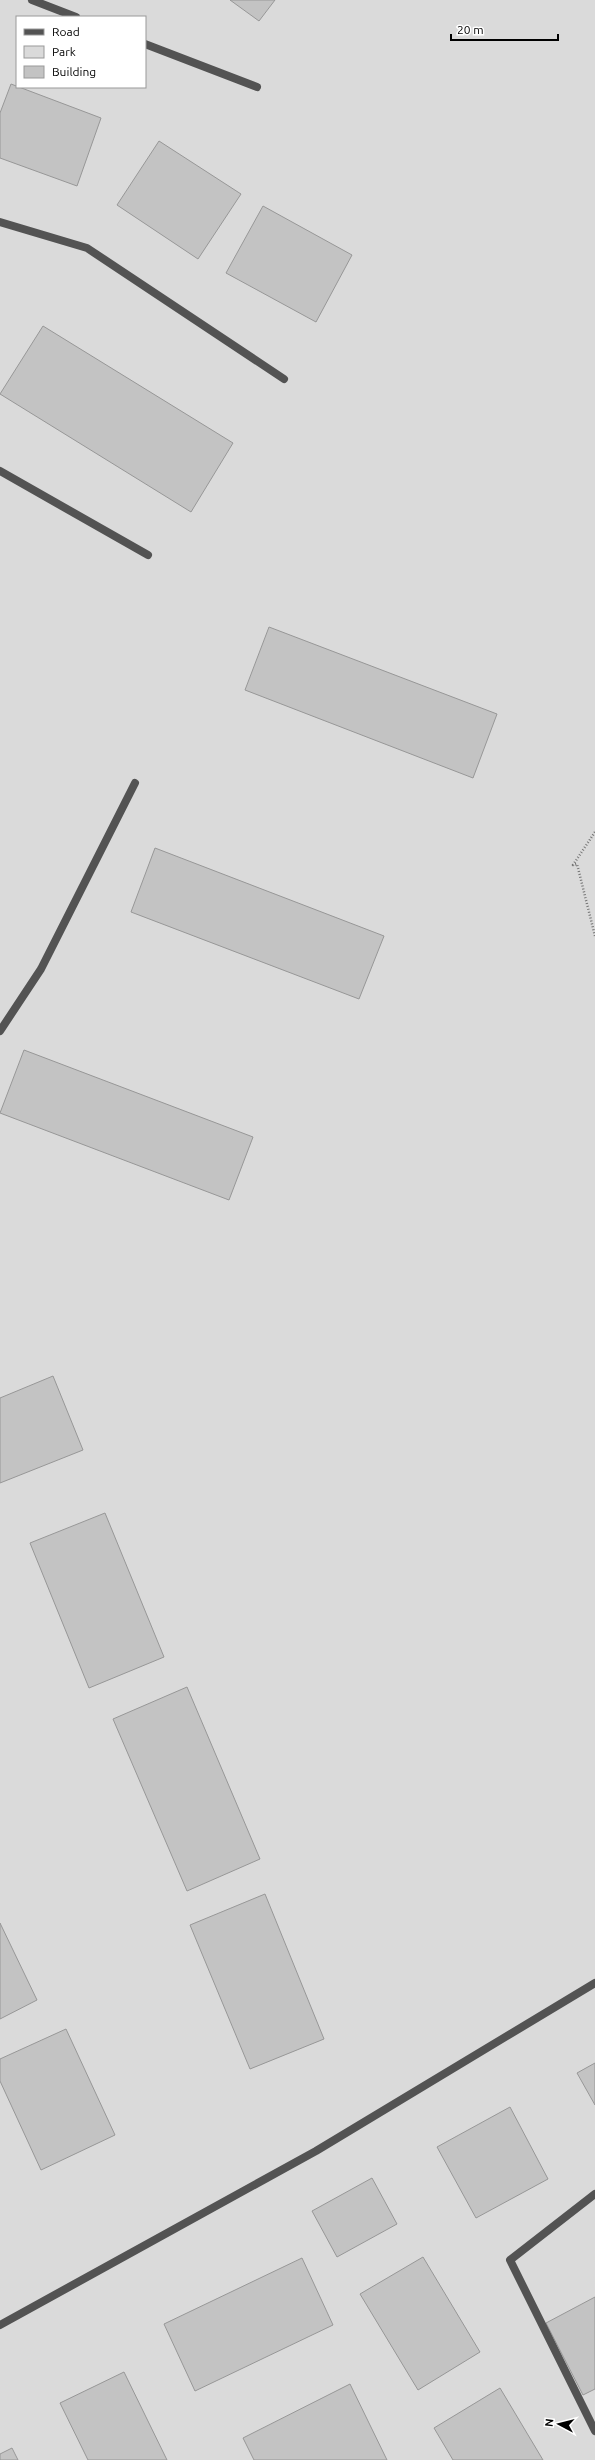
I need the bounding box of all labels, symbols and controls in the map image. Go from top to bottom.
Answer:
legend [16,16,146,88]
scale bar [451,16,558,42]
text: 20 m [457,23,484,36]
text: Road [52,25,80,38]
text: Park [52,45,76,58]
text: Building [52,65,96,78]
north arrow [539,2404,579,2444]
text: N [543,2418,556,2428]

